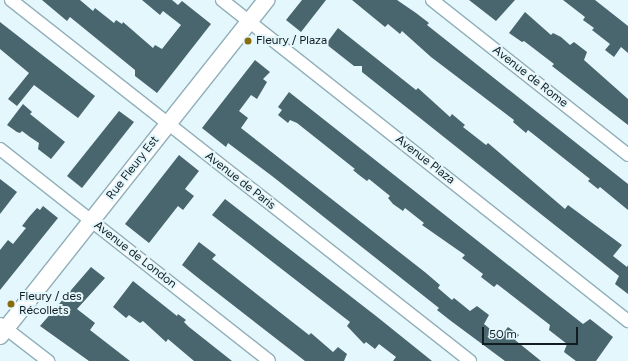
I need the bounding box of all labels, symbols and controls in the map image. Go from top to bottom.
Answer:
place label: Fleury / Plaza [256,34,327,48]
marker: Fleury / Plaza [243,36,253,46]
street label: Avenue de Rome [490,43,570,111]
street label: Avenue Plaza [392,132,458,188]
street label: Rue Fleury Est [104,133,162,203]
street label: Avenue de Paris [202,149,278,213]
street label: Avenue de London [91,218,179,292]
place label: Fleury / des Récollets [19,290,82,318]
marker: Fleury / des Récollets [6,299,16,309]
scale bar [484,319,580,345]
text: 50 m [489,327,517,341]

